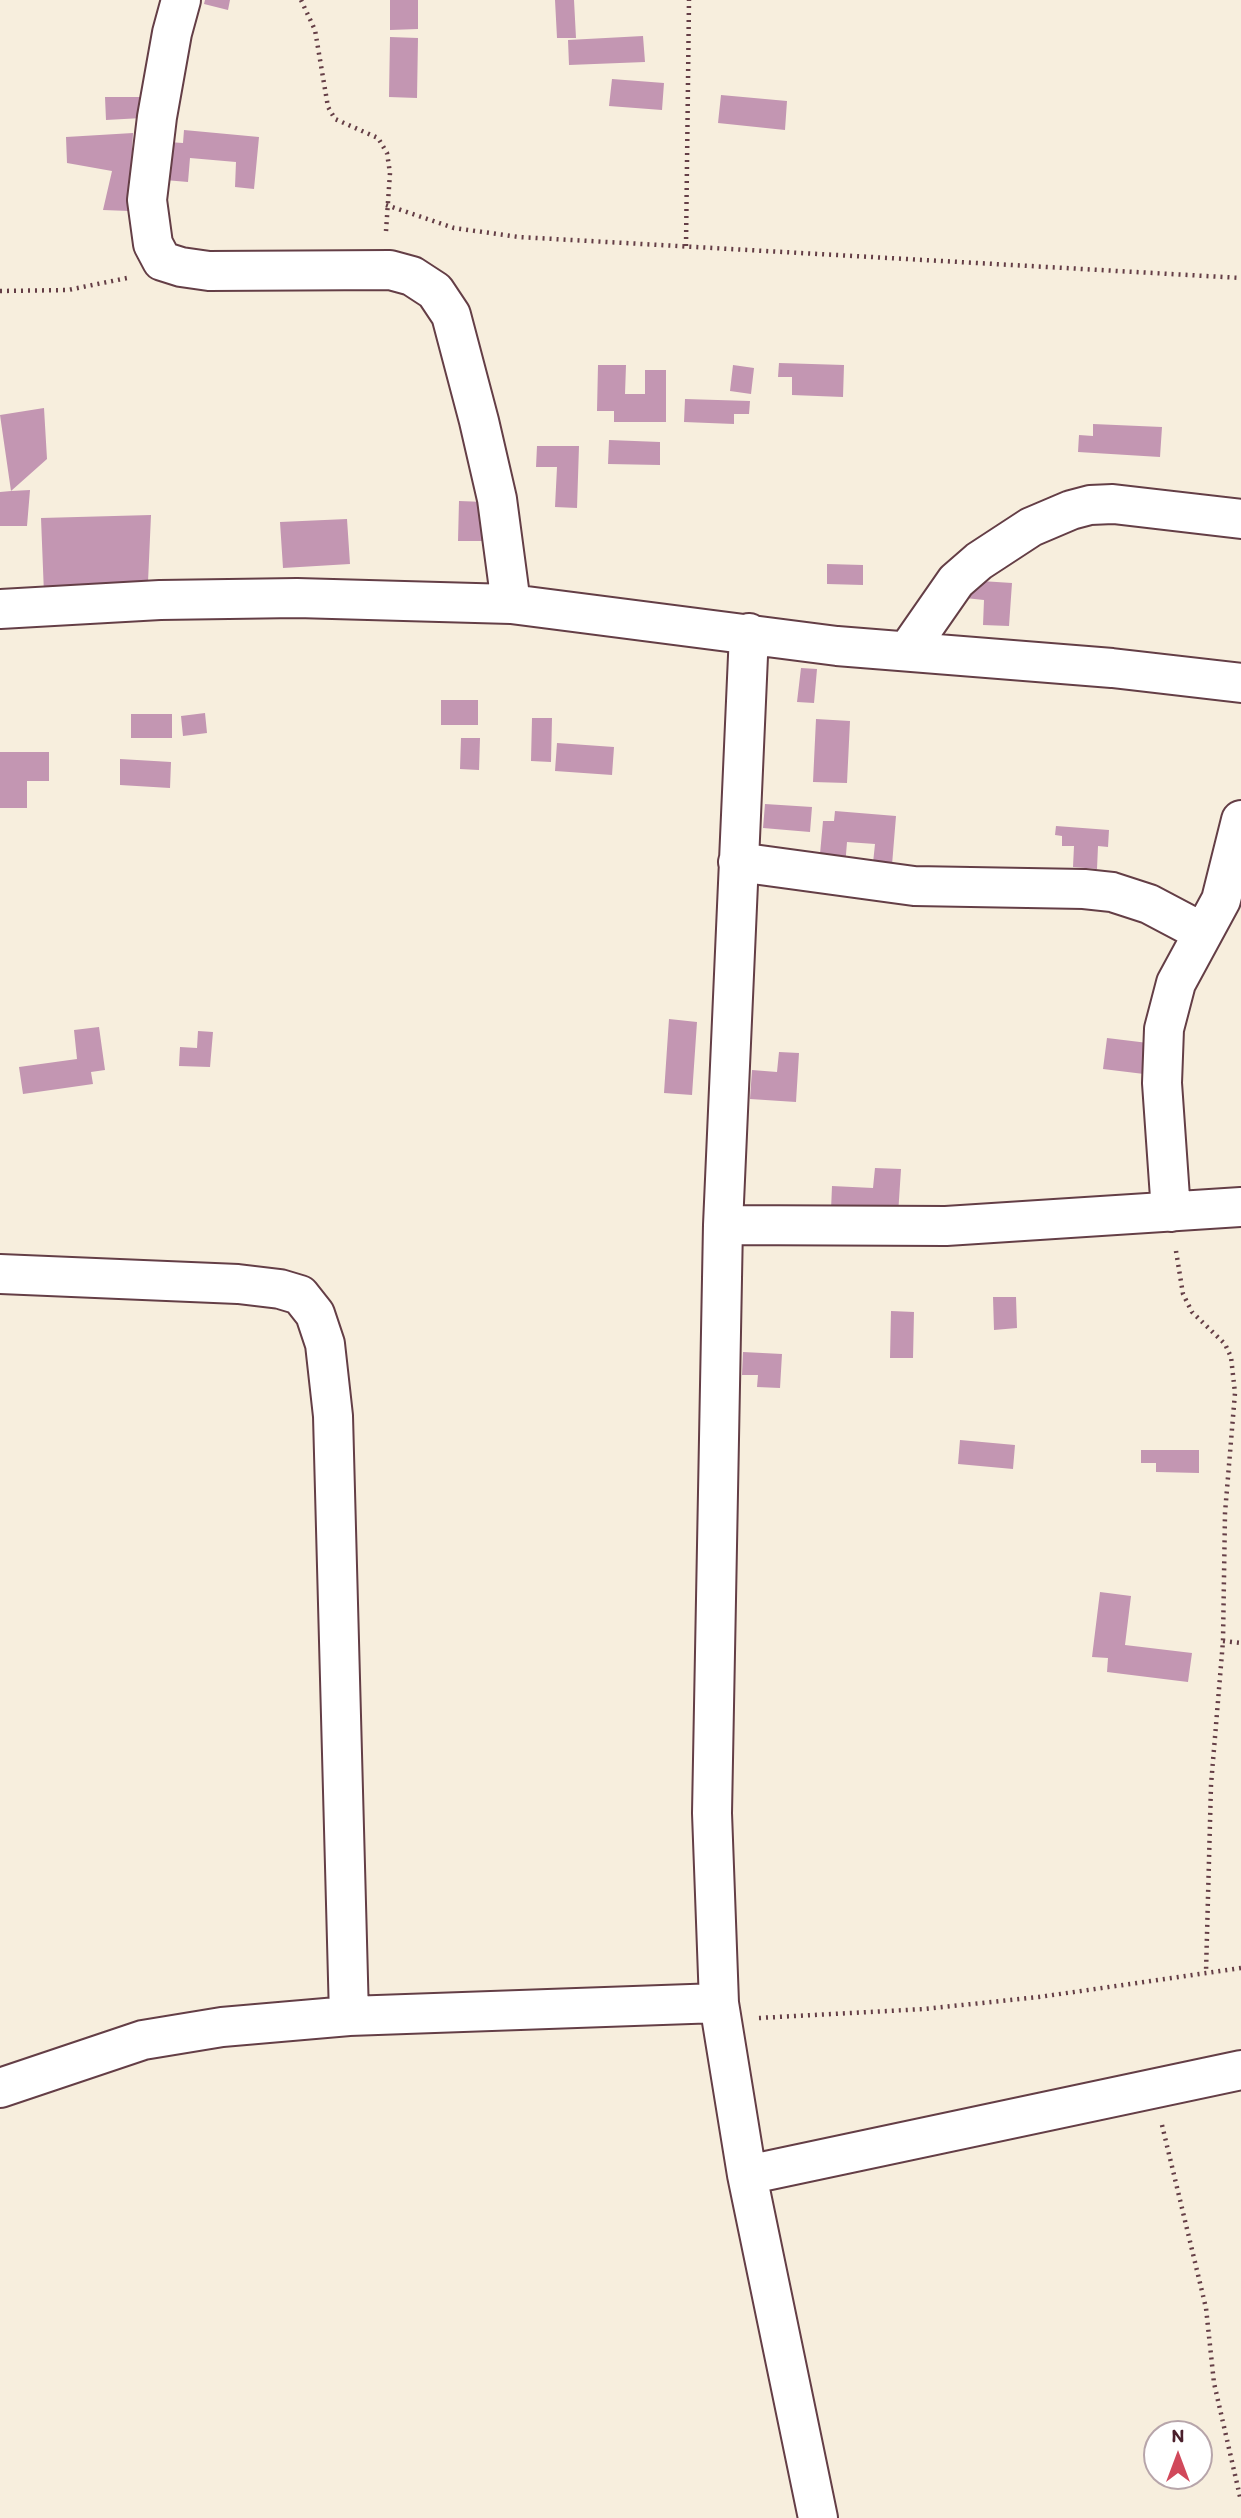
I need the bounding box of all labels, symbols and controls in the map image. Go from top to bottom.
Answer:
north arrow [1143,2420,1213,2490]
text: N [1172,2424,1184,2447]

